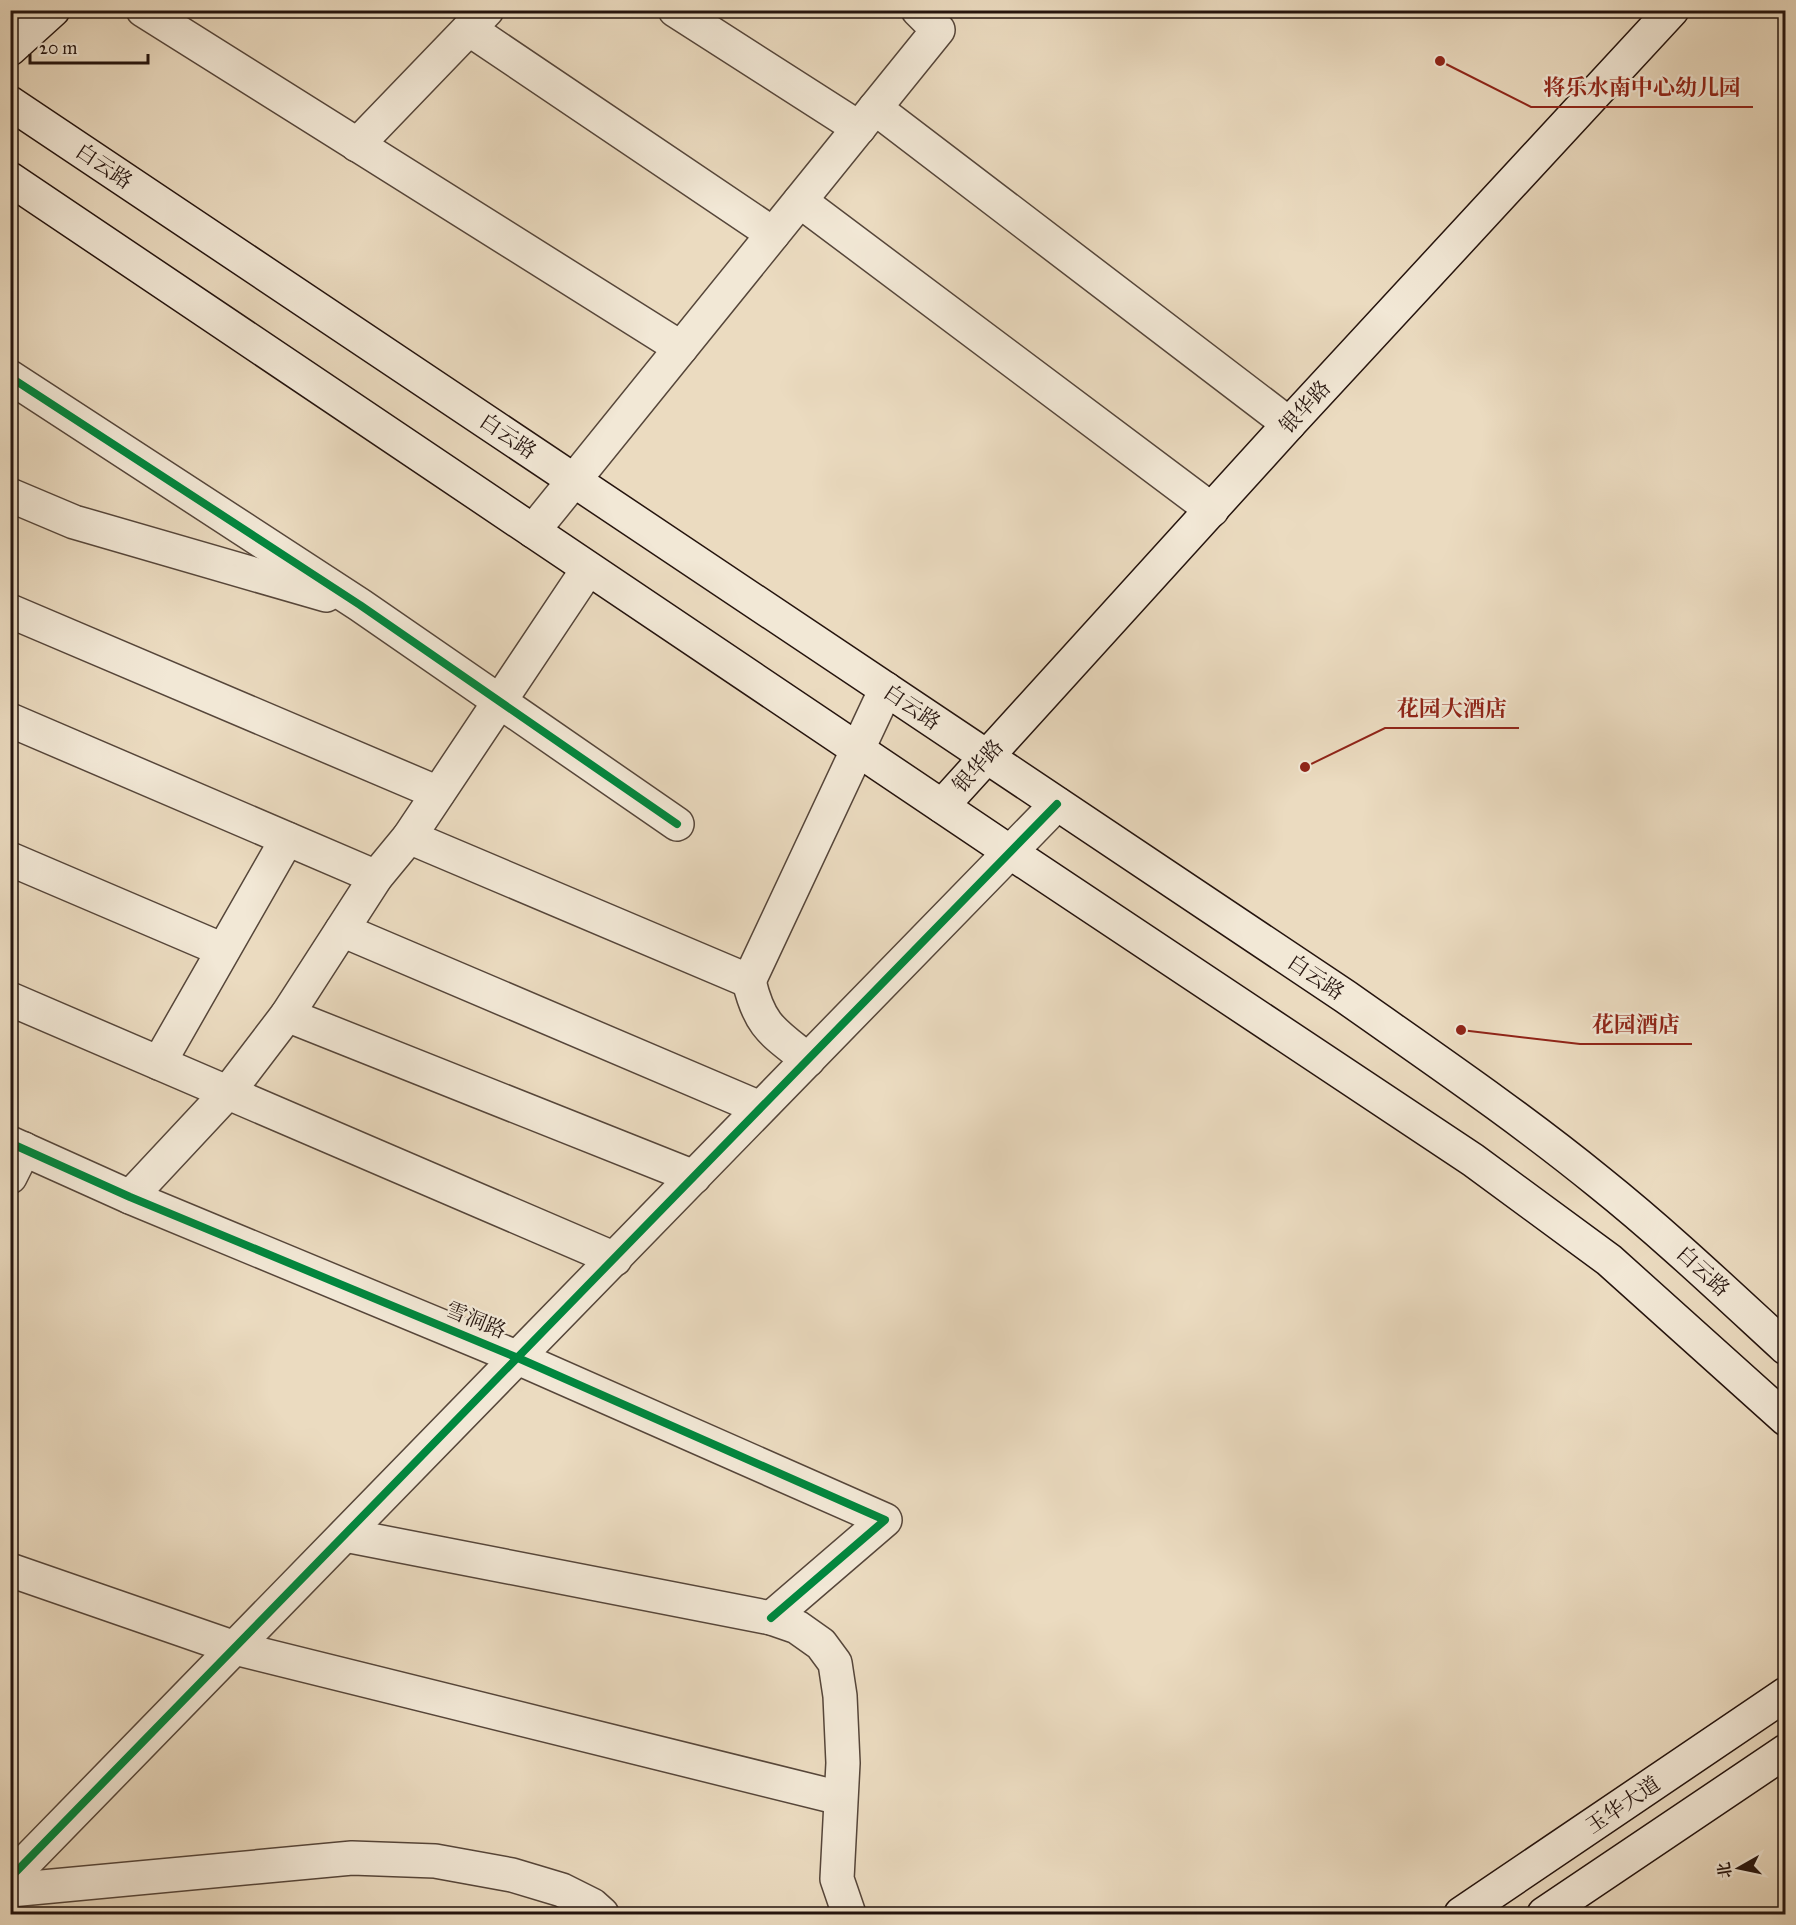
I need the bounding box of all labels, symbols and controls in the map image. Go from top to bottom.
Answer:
scale bar [30,27,148,65]
text: 20 m [39,37,77,59]
callout: 将乐水南中心幼儿园 [1531,67,1753,107]
text: 将乐水南中心幼儿园 [1543,74,1741,101]
street label: 白云路 [71,138,137,194]
street label: 银华路 [1274,375,1336,439]
street label: 白云路 [475,408,541,464]
street label: 白云路 [879,679,945,735]
callout: 花园大酒店 [1385,688,1519,728]
text: 花园大酒店 [1397,695,1507,722]
street label: 银华路 [947,734,1009,798]
street label: 白云路 [1283,949,1349,1005]
callout: 花园酒店 [1580,1004,1692,1044]
text: 花园酒店 [1592,1011,1680,1038]
street label: 白云路 [1671,1240,1735,1302]
street label: 雪洞路 [442,1296,510,1344]
street label: 玉华大道 [1581,1771,1665,1839]
north arrow [1709,1838,1769,1898]
text: 北 [1714,1861,1735,1880]

